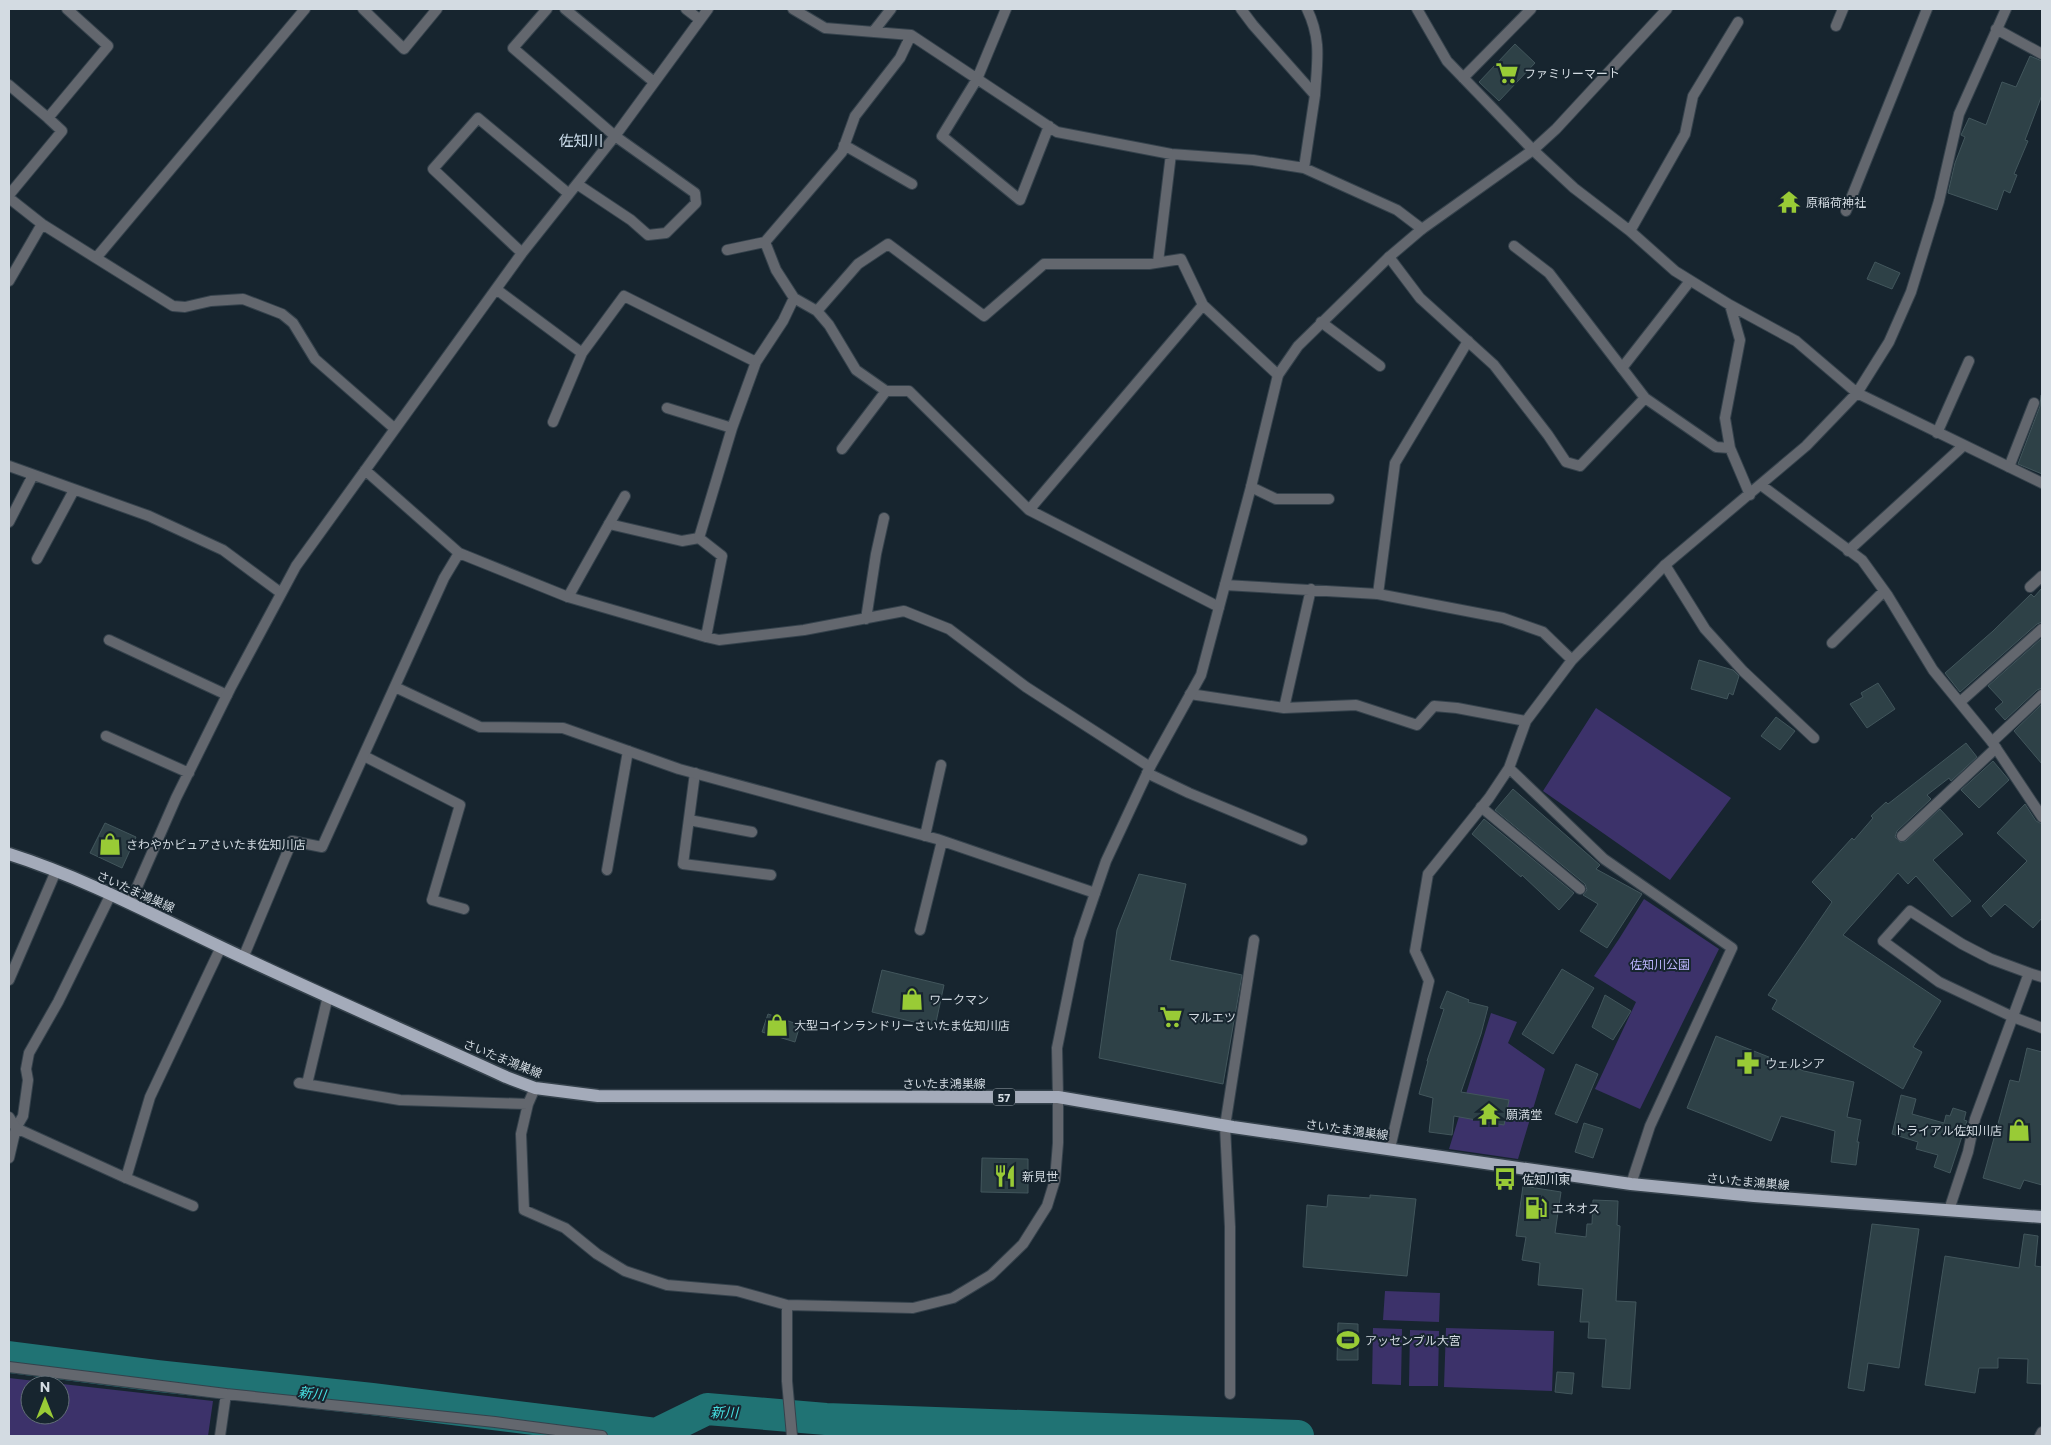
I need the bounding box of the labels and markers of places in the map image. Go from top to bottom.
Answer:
supermarket icon: ファミリーマート [1494,60,1520,86]
place label: ファミリーマート [1524,66,1620,80]
temple icon: 原稲荷神社 [1776,189,1802,215]
place label: 原稲荷神社 [1806,195,1866,209]
shop icon: さわやかピュアさいたま佐知川店 [97,831,123,857]
place label: さわやかピュアさいたま佐知川店 [126,837,305,851]
shop icon: ワークマン [899,986,925,1012]
place label: ワークマン [929,992,989,1006]
supermarket icon: マルエツ [1158,1004,1184,1030]
place label: マルエツ [1188,1010,1236,1024]
shop icon: 大型コインランドリーさいたま佐知川店 [764,1012,790,1038]
place label: 大型コインランドリーさいたま佐知川店 [794,1018,1010,1032]
pharmacy icon: ウェルシア [1735,1050,1761,1076]
place label: ウェルシア [1765,1056,1825,1070]
temple icon: 願満堂 [1476,1101,1502,1127]
place label: 願満堂 [1506,1107,1542,1121]
shop icon: トライアル佐知川店 [2006,1117,2032,1143]
place label: トライアル佐知川店 [1894,1123,2002,1137]
restaurant icon: 新見世 [992,1163,1018,1189]
bus stop icon: 佐知川東 [1492,1166,1518,1192]
place label: 新見世 [1022,1169,1058,1183]
place label: 佐知川東 [1522,1172,1570,1186]
fuel station icon: エネオス [1523,1195,1549,1221]
place label: エネオス [1552,1201,1600,1215]
sports icon: アッセンブル大宮 [1335,1327,1361,1353]
place label: アッセンブル大宮 [1365,1333,1461,1347]

